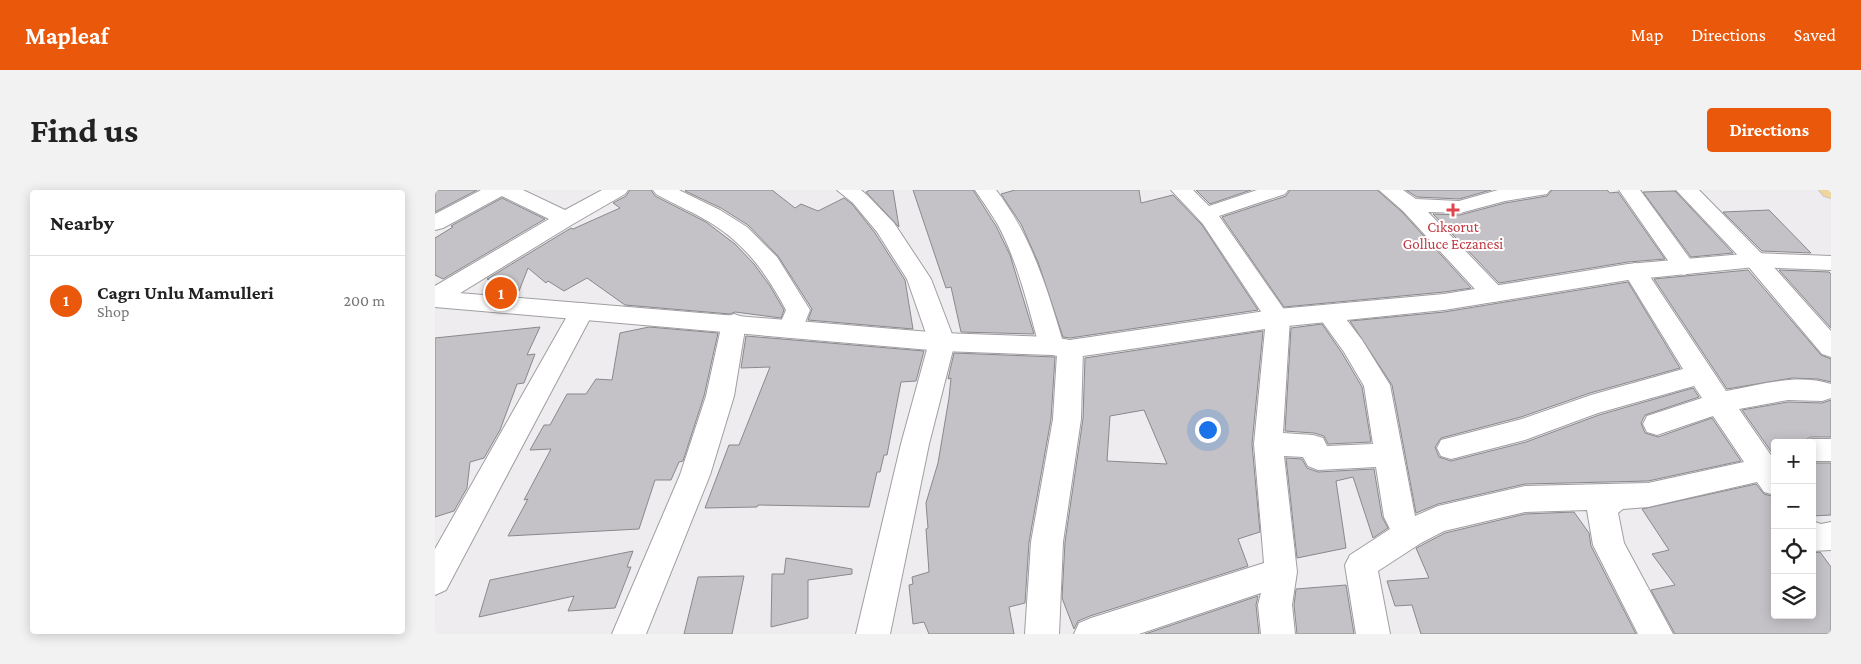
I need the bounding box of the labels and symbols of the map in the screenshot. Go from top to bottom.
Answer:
marker: Cıksorut Golluce Eczanesi [1447,204,1459,216]
place label: Cıksorut Golluce Eczanesi [1403,219,1503,252]
pin: 1 [485,274,517,312]
your location [1195,417,1221,443]

